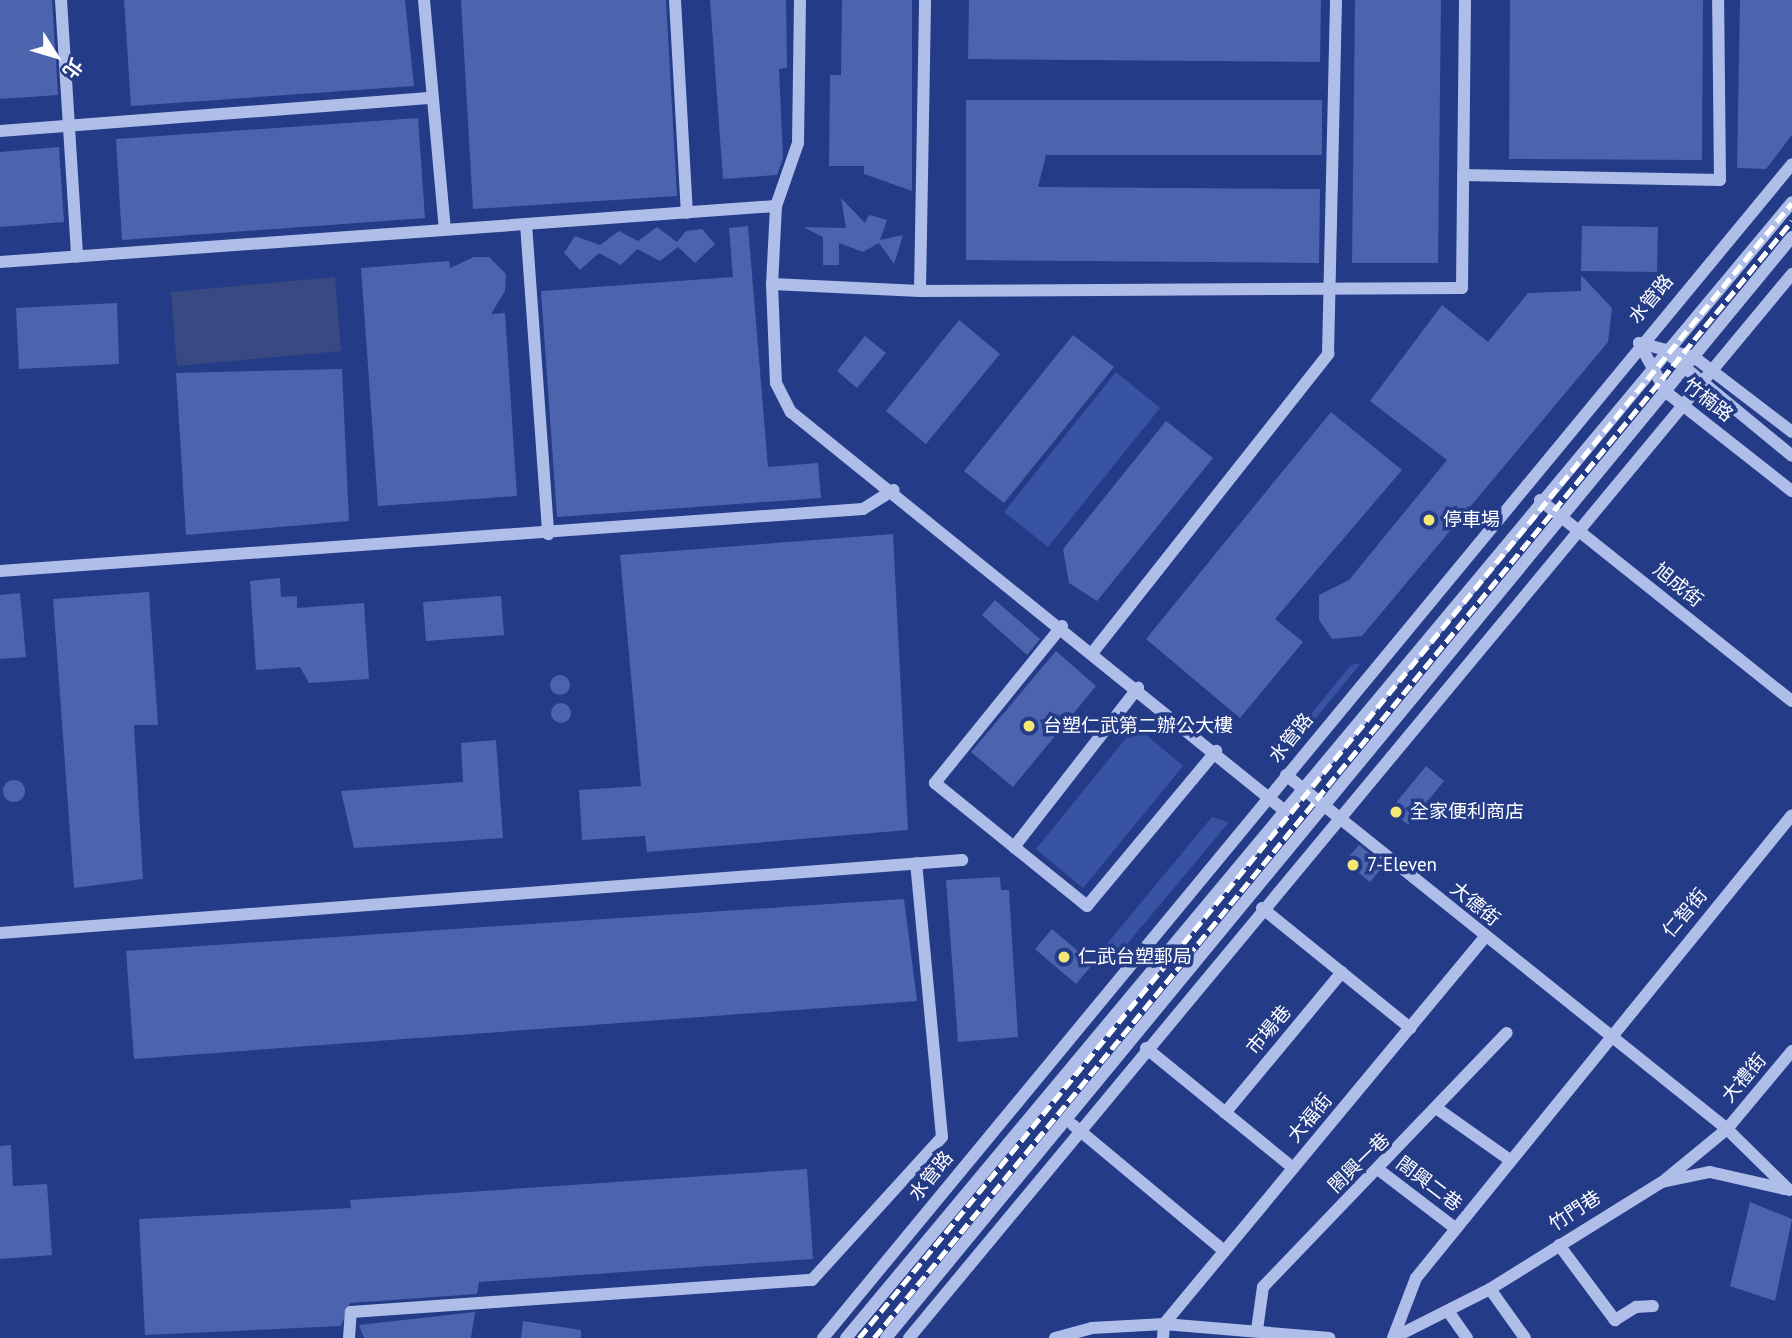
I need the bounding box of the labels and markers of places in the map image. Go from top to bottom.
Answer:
place label: 停車場 [1443,509,1500,531]
marker: 停車場 [1421,512,1437,528]
place label: 台塑仁武第二辦公大樓 [1043,715,1233,737]
marker: 台塑仁武第二辦公大樓 [1021,718,1037,734]
place label: 全家便利商店 [1410,801,1524,823]
marker: 全家便利商店 [1388,804,1404,820]
place label: 7-Eleven [1367,854,1437,876]
marker: 7-Eleven [1345,857,1361,873]
place label: 仁武台塑郵局 [1078,946,1192,968]
marker: 仁武台塑郵局 [1056,949,1072,965]

